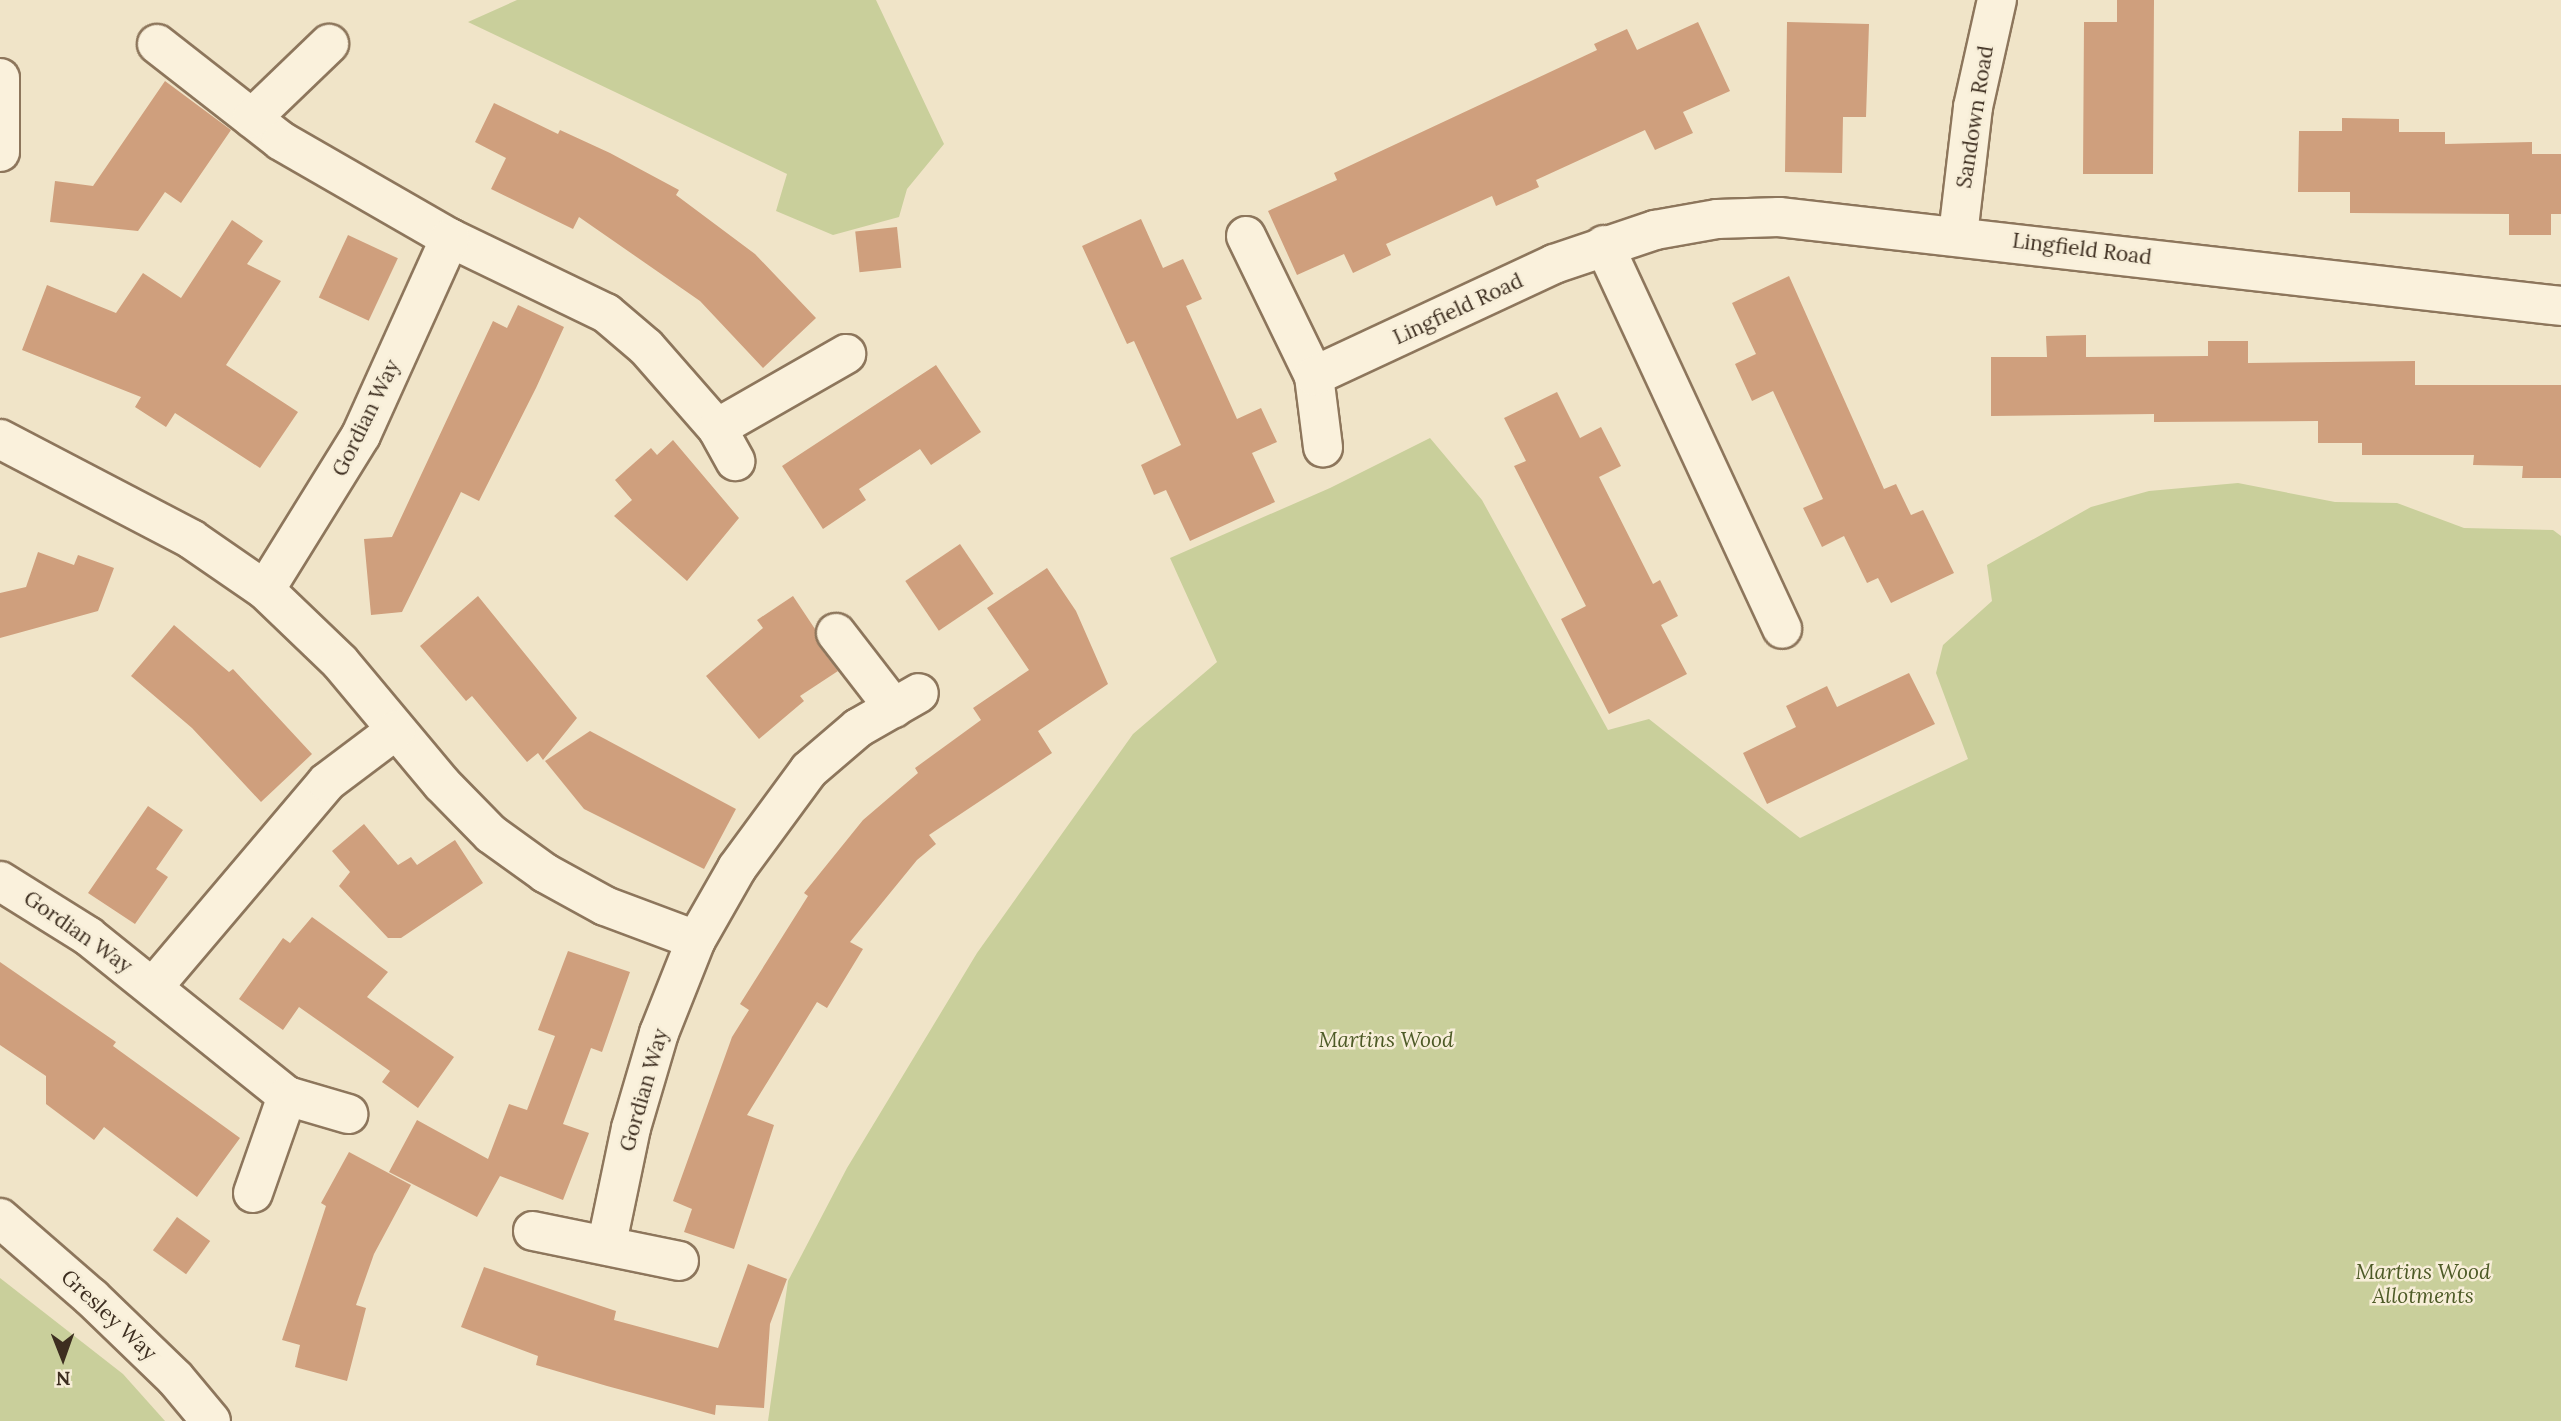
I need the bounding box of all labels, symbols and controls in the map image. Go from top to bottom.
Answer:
street label: Sandown Road [1951,44,1999,190]
street label: Lingfield Road [2011,228,2153,270]
street label: Lingfield Road [1389,268,1527,350]
street label: Gordian Way [327,356,405,480]
street label: Gordian Way [19,885,137,979]
street label: Gordian Way [614,1026,674,1154]
park label: Martins Wood [1318,1027,1454,1053]
park label: Martins Wood Allotments [2355,1259,2491,1309]
street label: Gresley Way [56,1264,162,1366]
north arrow [28,1323,98,1393]
text: N [56,1367,71,1391]

